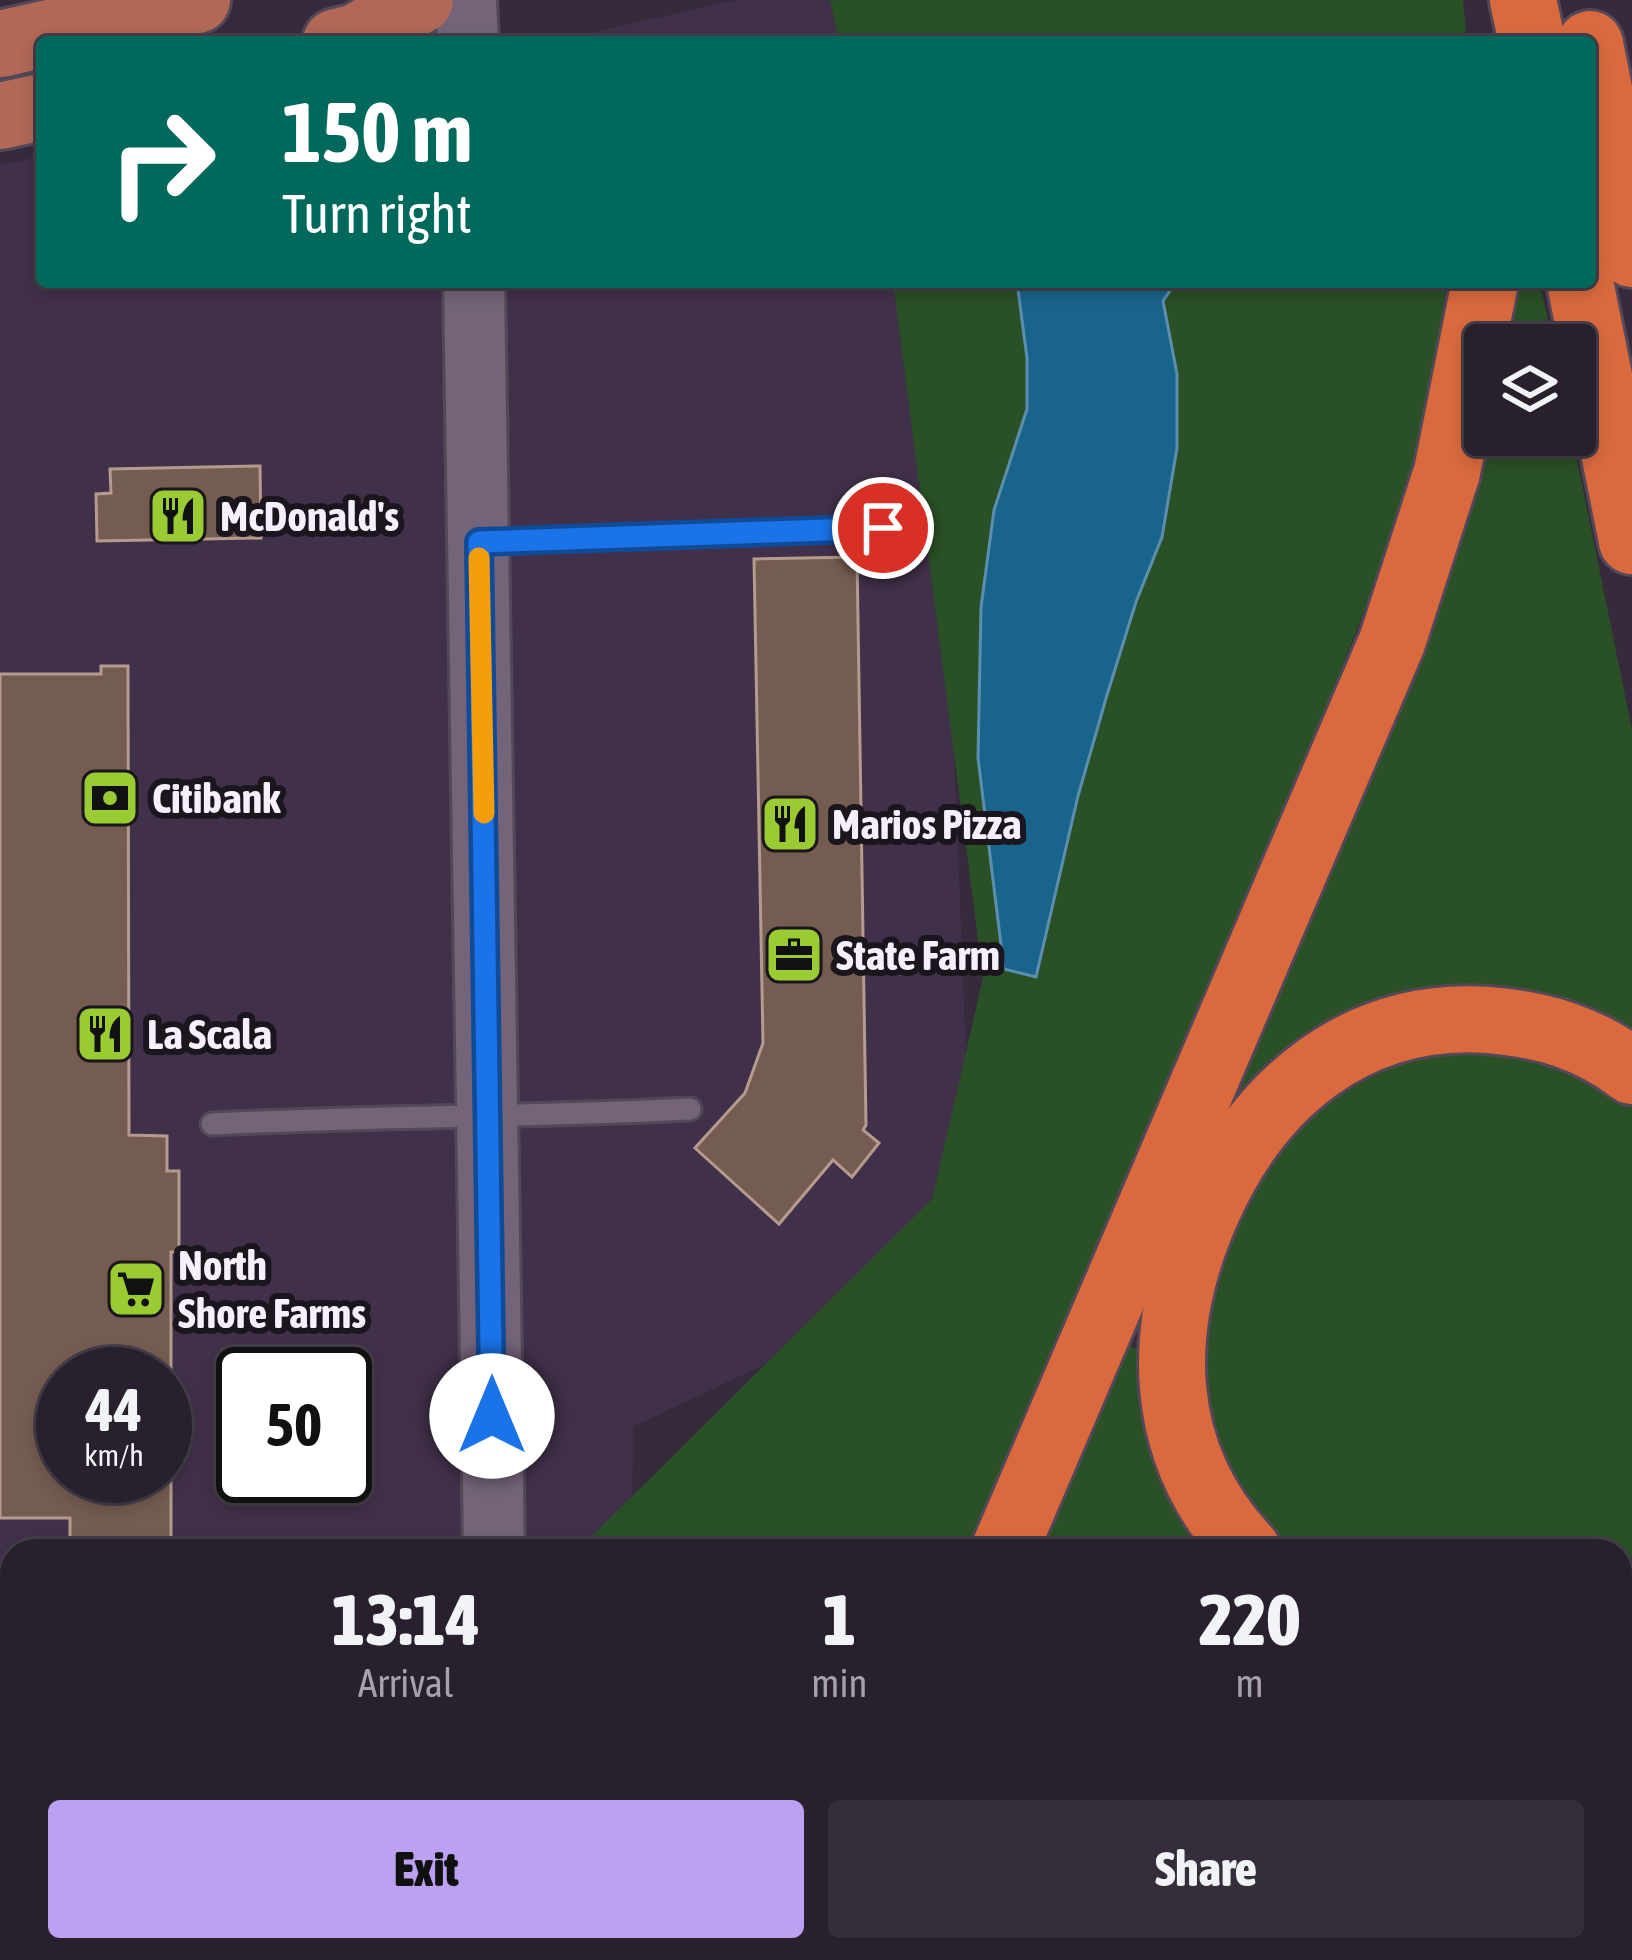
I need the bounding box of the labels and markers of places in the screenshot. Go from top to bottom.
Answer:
pin [832,477,934,579]
restaurant icon: McDonald's [147,485,209,547]
place label: McDonald's [220,492,399,540]
bank icon: Citibank [79,767,141,829]
place label: Citibank [152,774,281,822]
restaurant icon: Marios Pizza [759,793,821,855]
place label: Marios Pizza [832,800,1022,848]
office icon: State Farm [763,924,825,986]
place label: State Farm [836,931,1000,979]
restaurant icon: La Scala [74,1003,136,1065]
place label: La Scala [147,1010,272,1058]
place label: North Shore Farms [178,1241,366,1337]
supermarket icon: North Shore Farms [105,1258,167,1320]

